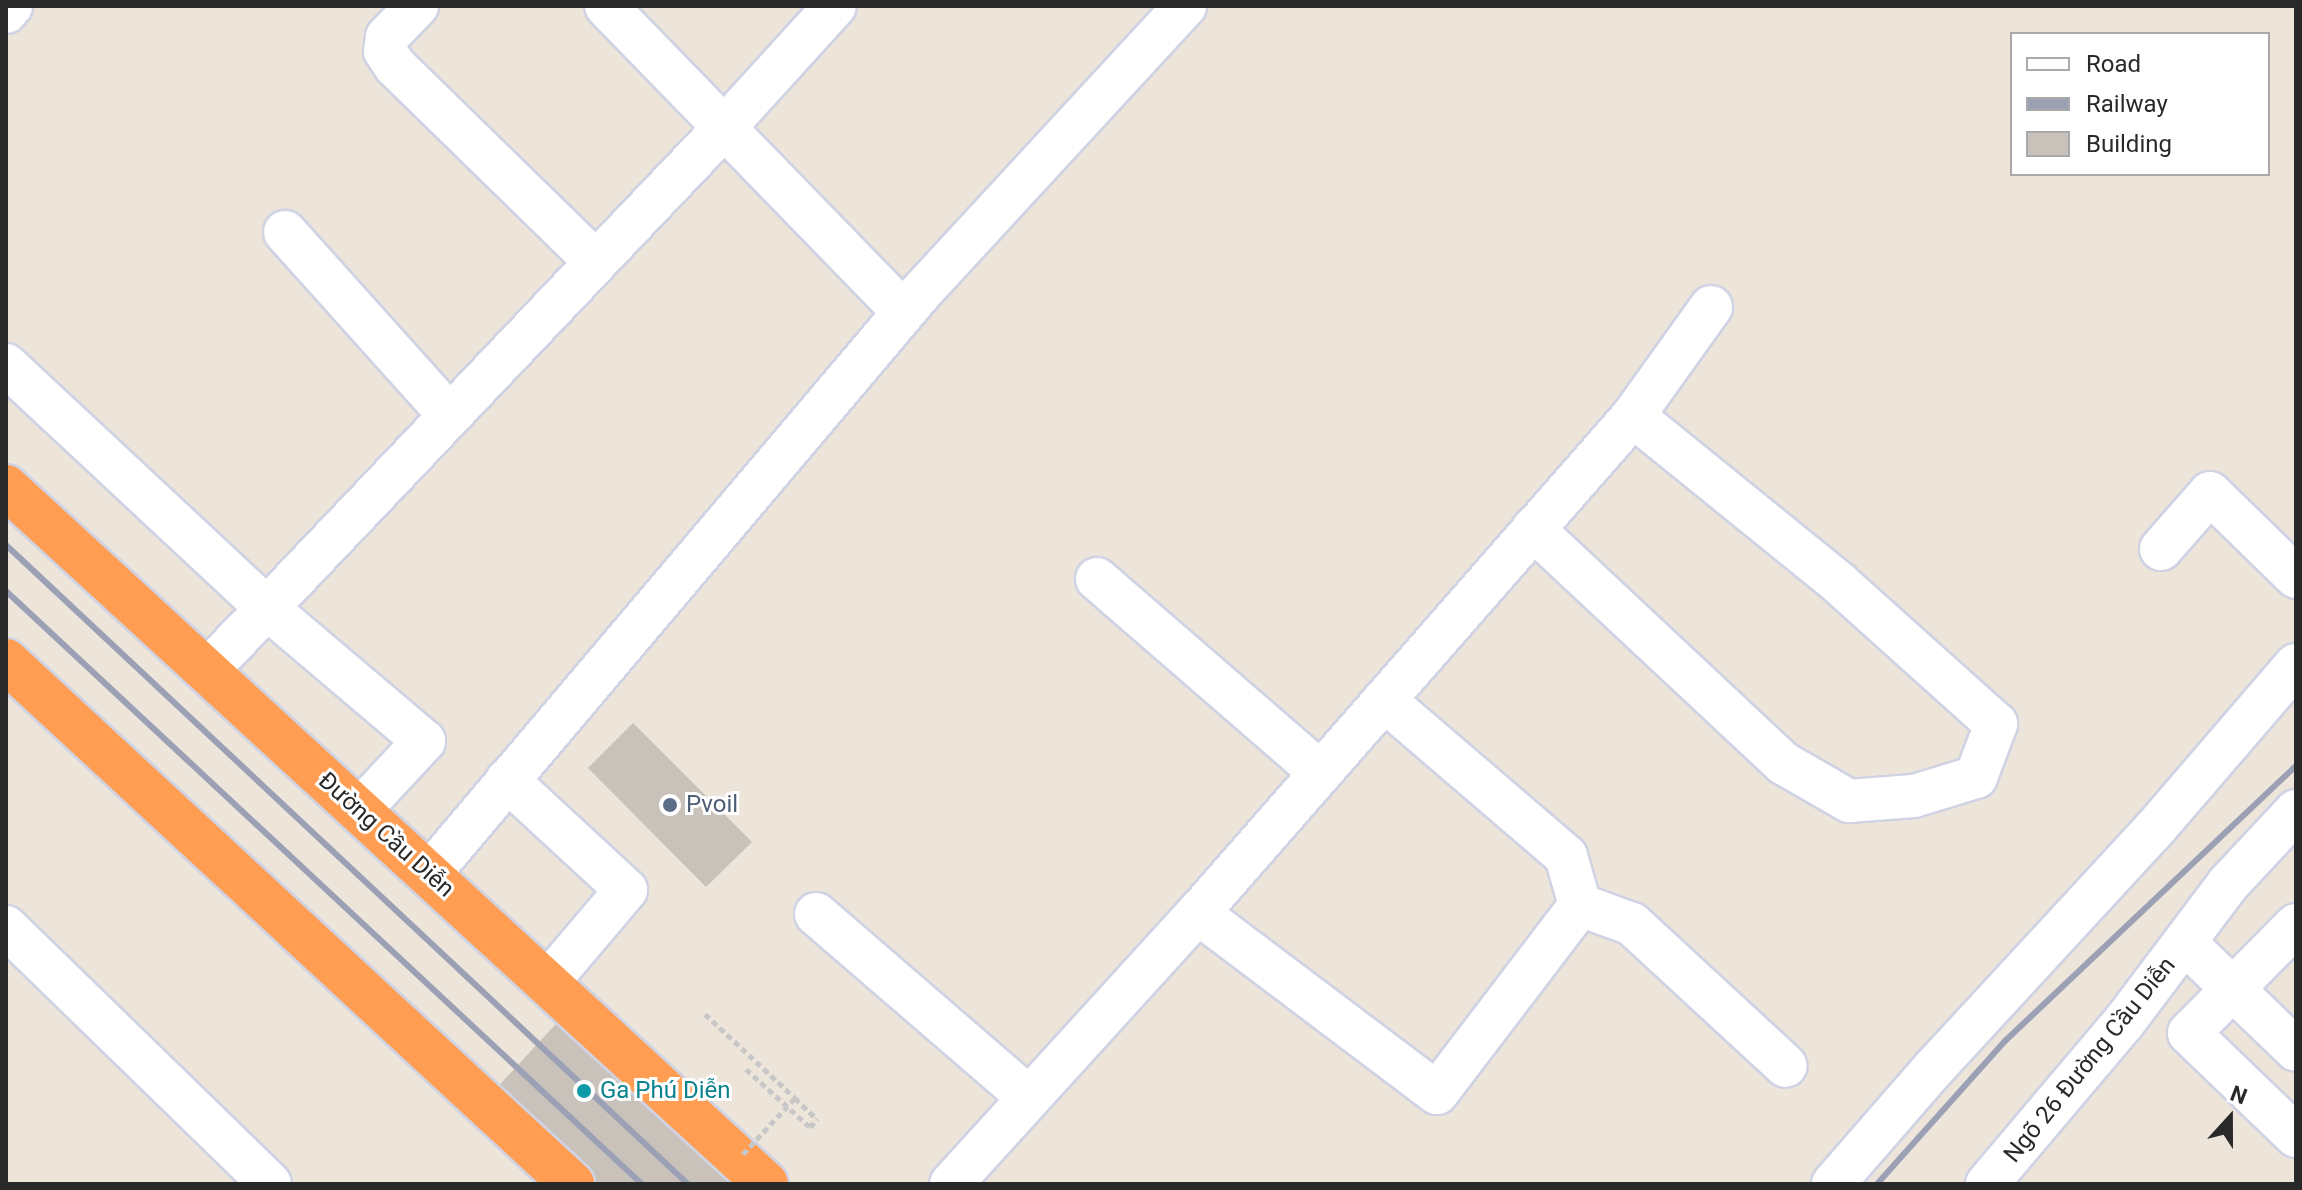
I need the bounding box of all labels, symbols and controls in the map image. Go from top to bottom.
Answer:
legend [2010,32,2270,176]
text: Road [2086,50,2141,78]
text: Railway [2086,90,2168,118]
text: Building [2086,130,2172,158]
street label: Đường Cầu Diễn [312,766,460,904]
place label: Pvoil [686,791,738,819]
marker: Pvoil [661,796,679,814]
street label: Ngõ 26 Đường Cầu Diễn [1998,951,2182,1169]
place label: Ga Phú Diễn [600,1077,730,1105]
north arrow [2190,1078,2270,1158]
text: N [2227,1081,2251,1110]
marker: Ga Phú Diễn [575,1082,593,1100]

